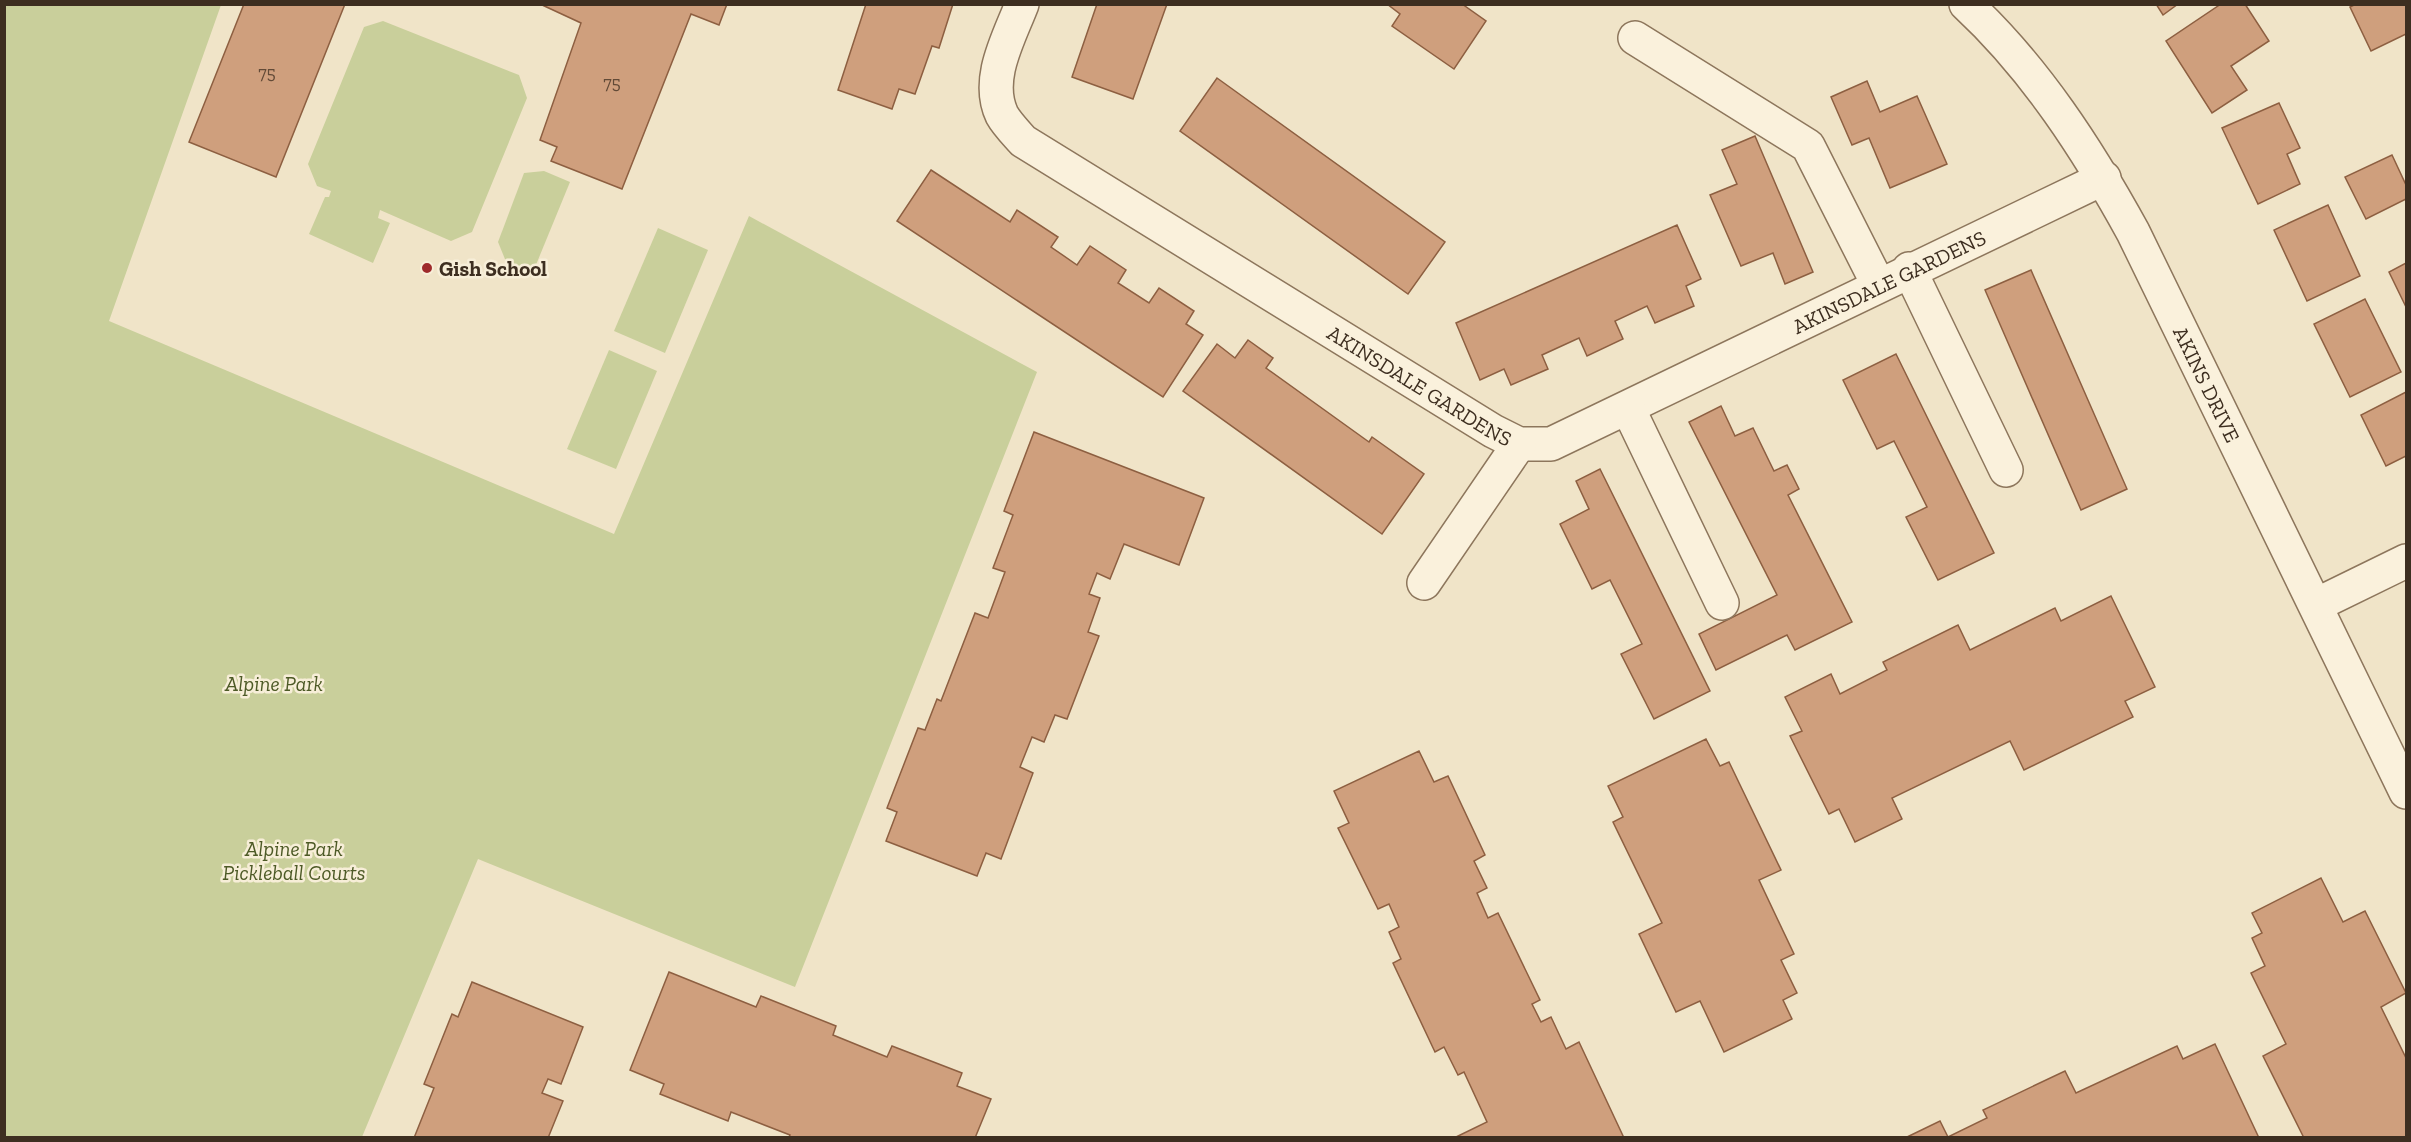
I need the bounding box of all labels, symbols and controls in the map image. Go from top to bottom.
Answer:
house number: 75 [258,62,276,84]
house number: 75 [603,72,621,94]
street label: AKINSDALE GARDENS [1788,224,1990,339]
place label: Gish School [439,256,547,281]
marker: Gish School [420,261,434,275]
street label: AKINSDALE GARDENS [1323,320,1516,451]
street label: AKINS DRIVE [2168,322,2246,446]
park label: Alpine Park [224,671,323,696]
park label: Alpine Park Pickleball Courts [222,836,366,885]

